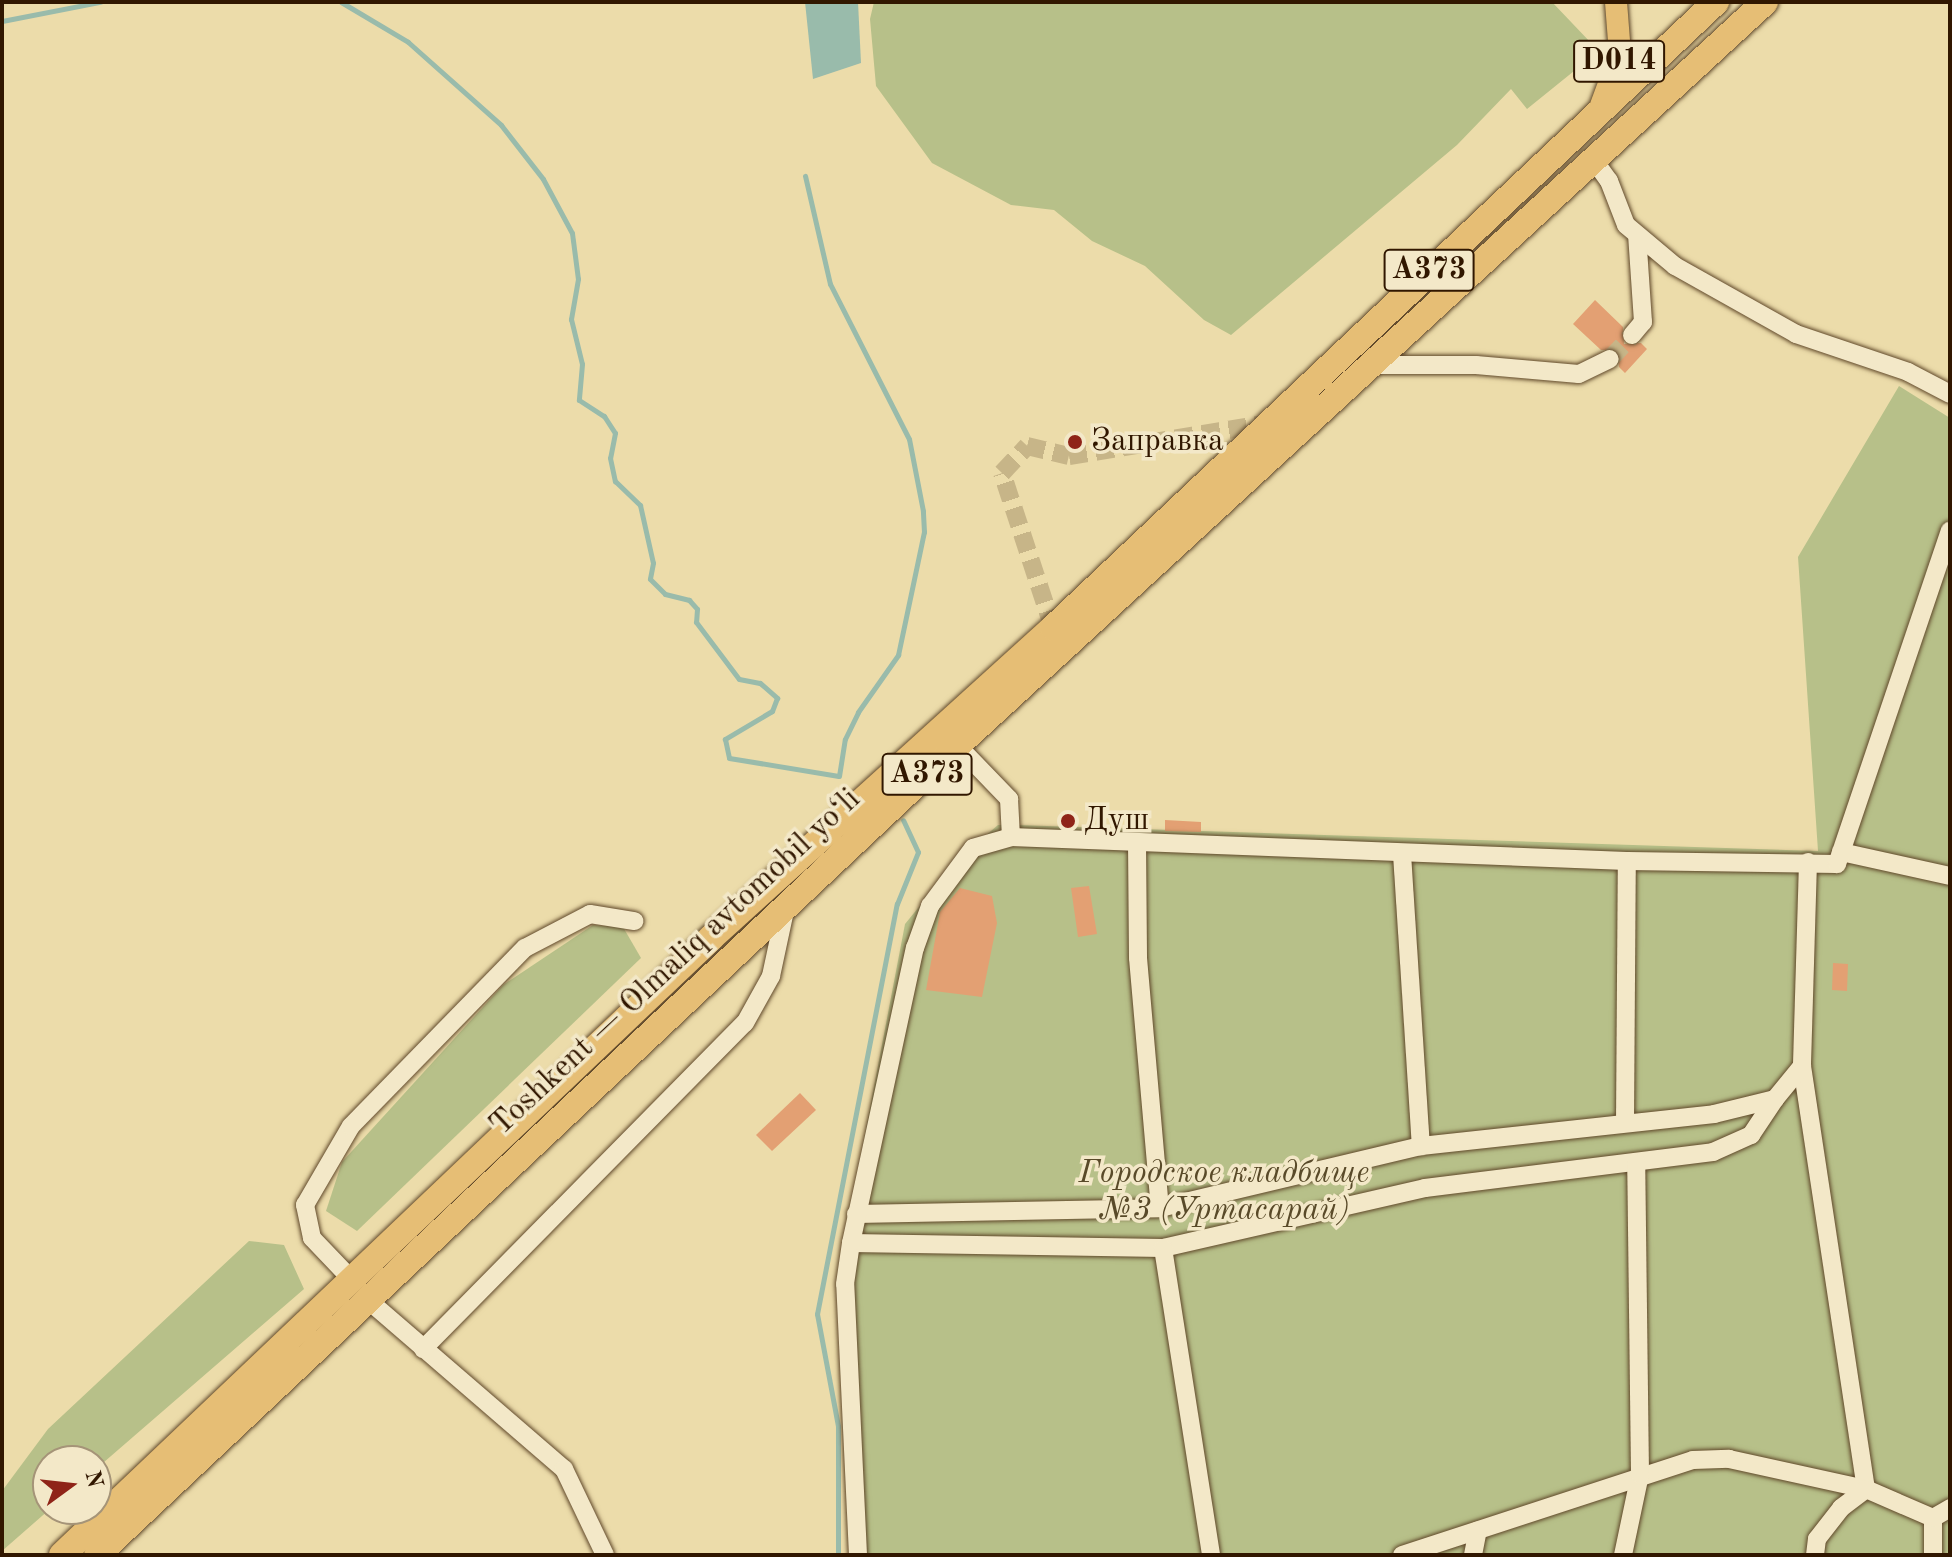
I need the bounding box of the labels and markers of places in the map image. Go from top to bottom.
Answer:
place label: Заправка [1091,423,1224,461]
marker: Заправка [1066,433,1084,451]
place label: Душ [1084,802,1149,840]
marker: Душ [1059,812,1077,830]

